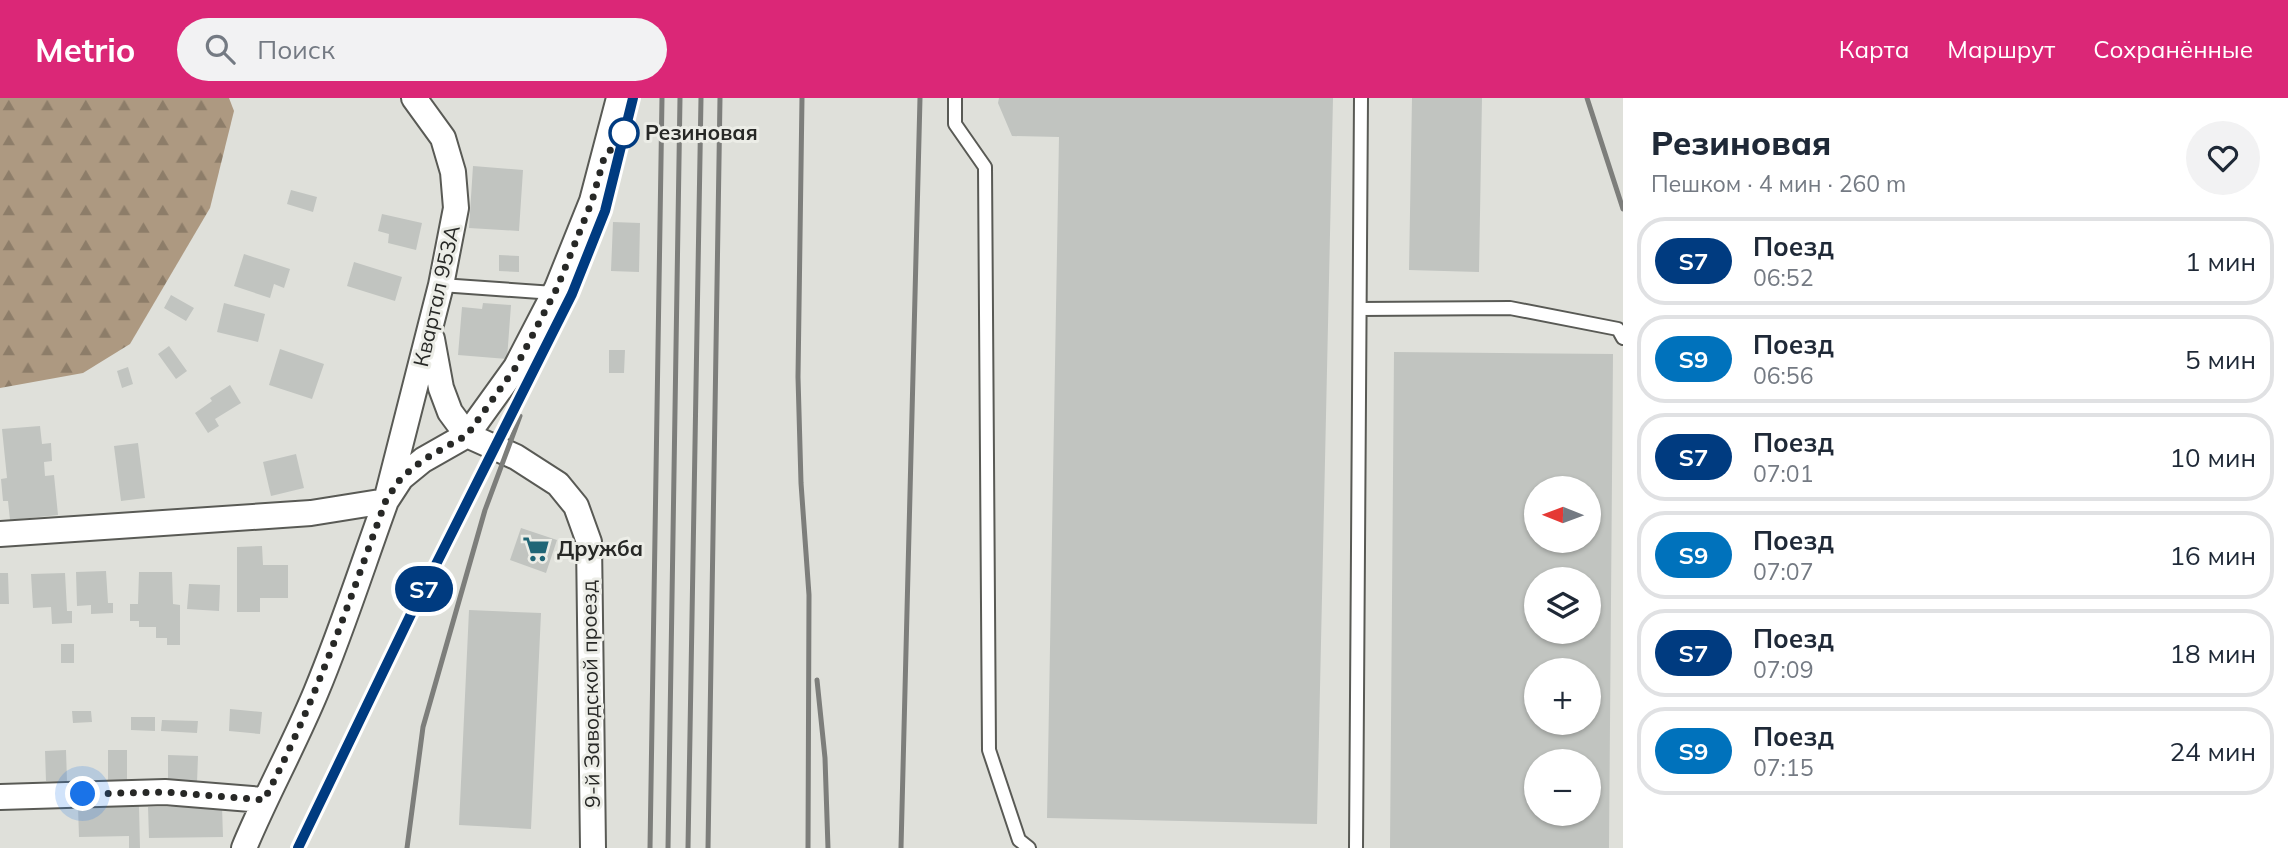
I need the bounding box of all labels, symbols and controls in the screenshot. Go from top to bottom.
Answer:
search box [177,18,667,81]
text: Metrio [35,29,135,70]
icon: search [201,30,239,68]
text: Поиск [257,33,335,66]
text: Карта [1839,34,1909,64]
text: Маршрут [1947,34,2055,64]
text: Сохранённые [2093,34,2253,64]
marker: Резиновая [609,118,639,148]
place label: Резиновая [645,119,758,145]
button: heart [2186,121,2260,195]
text: Резиновая [1651,122,1831,163]
text: Пешком · 4 мин · 260 m [1651,169,1906,198]
street label: Квартал 953А [407,222,465,369]
text: Поезд [1753,230,1834,263]
text: 1 мин [2185,245,2256,278]
text: S7 [1679,246,1708,276]
text: 06:52 [1753,263,1813,292]
text: Поезд [1753,328,1834,361]
text: 5 мин [2185,343,2256,376]
text: S9 [1679,344,1708,374]
text: 06:56 [1753,361,1813,390]
text: Поезд [1753,426,1834,459]
text: 10 мин [2169,441,2256,474]
text: S7 [1679,442,1708,472]
text: 07:01 [1753,459,1813,488]
north arrow [1524,476,1601,553]
map controls [1524,476,1601,826]
text: Поезд [1753,524,1834,557]
supermarket icon: Дружба [521,534,551,564]
place label: Дружба [557,535,643,561]
text: 16 мин [2169,539,2256,572]
text: S9 [1679,540,1708,570]
text: 07:07 [1753,557,1813,586]
line badge: S7 [392,566,456,612]
button: layers [1524,567,1601,644]
text: S7 [409,574,439,604]
street label: 9-й Заводской проезд [575,580,605,808]
text: Поезд [1753,622,1834,655]
text: 18 мин [2169,637,2256,670]
text: S7 [1679,638,1708,668]
text: 07:09 [1753,655,1813,684]
button: + [1524,658,1601,735]
text: Поезд [1753,720,1834,753]
text: 24 мин [2169,735,2256,768]
text: S9 [1679,736,1708,766]
button: − [1524,749,1601,826]
text: 07:15 [1753,753,1813,782]
your location [65,776,100,811]

